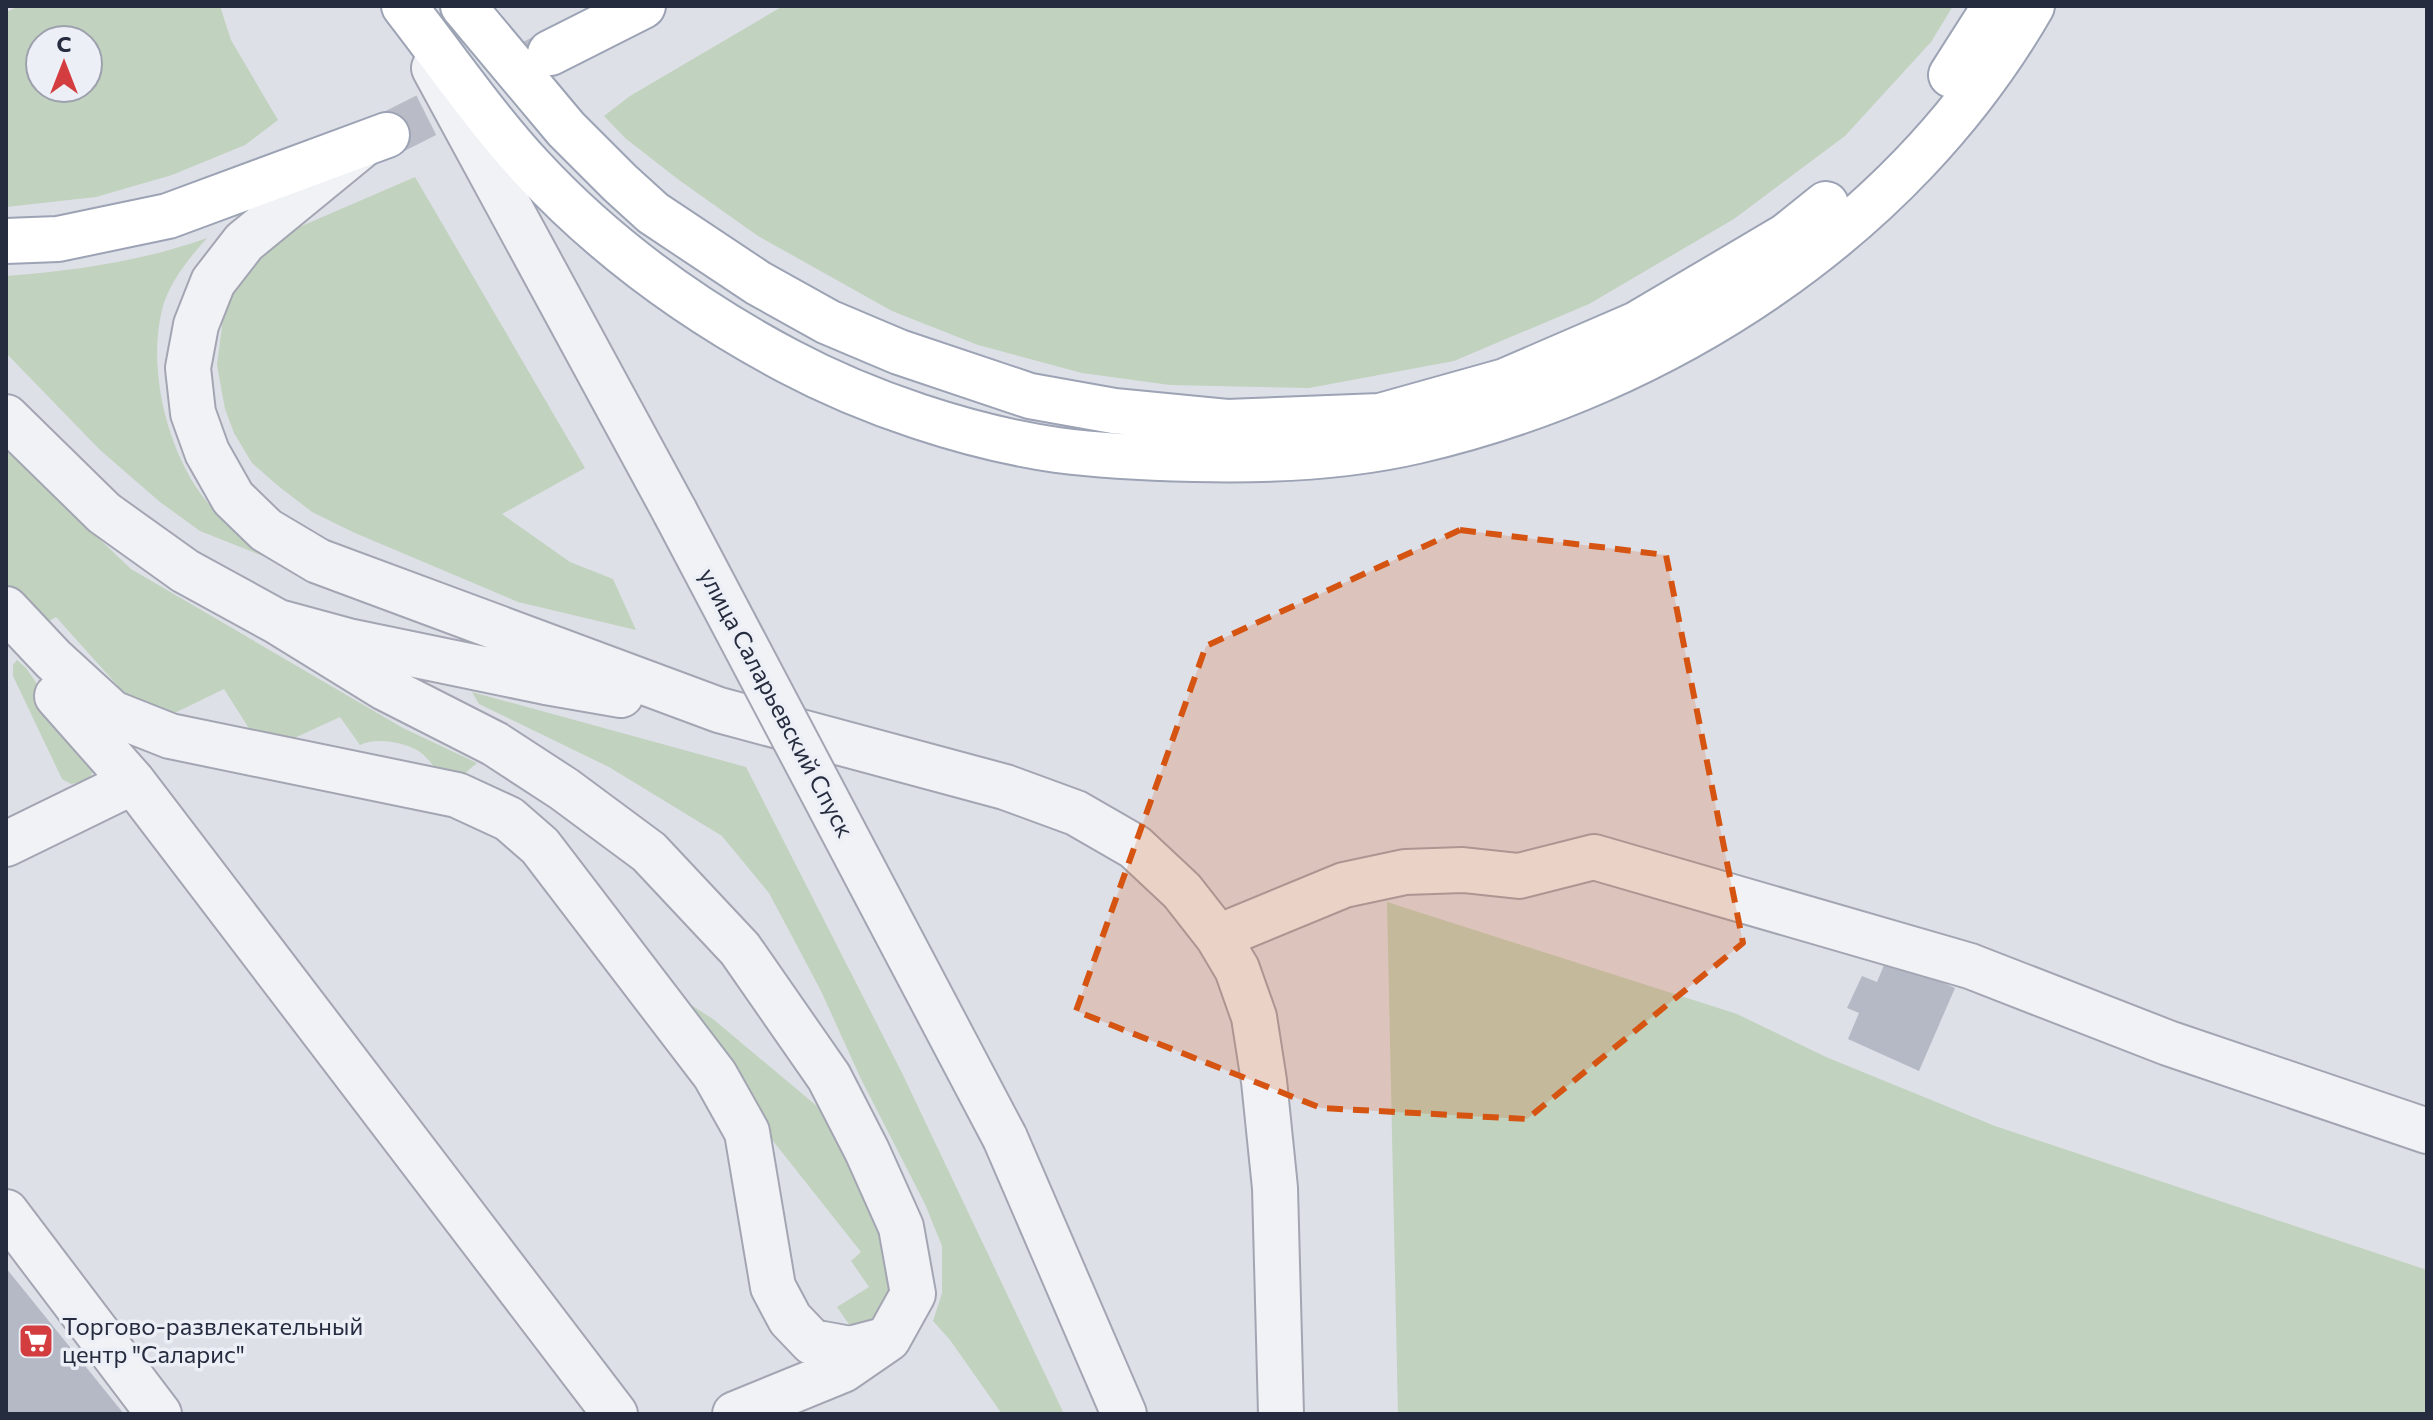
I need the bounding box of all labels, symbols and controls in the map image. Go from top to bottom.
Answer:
north arrow [24,24,104,104]
text: С [56,30,72,57]
street label: улица Саларьевский Спуск [694,563,861,842]
place label: Торгово-развлекательный центр "Саларис" [62,1311,363,1368]
supermarket icon: Торгово-развлекательный центр "Саларис" [17,1322,55,1360]

